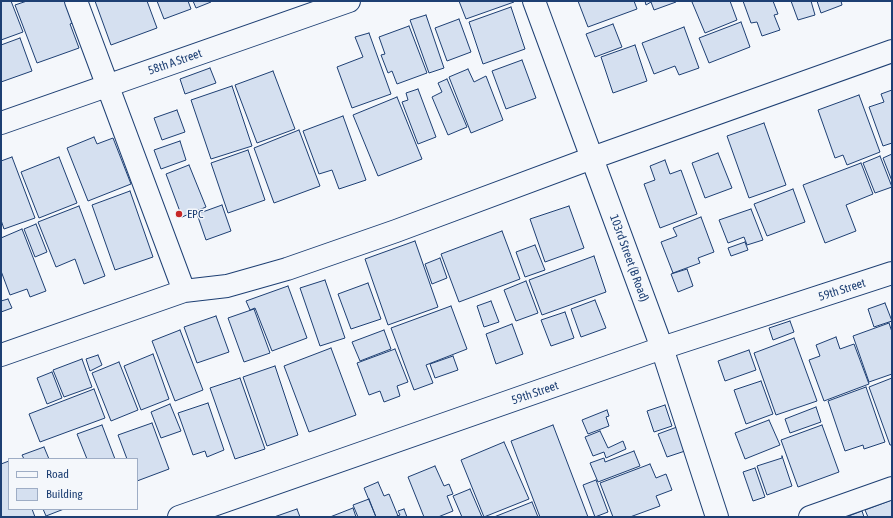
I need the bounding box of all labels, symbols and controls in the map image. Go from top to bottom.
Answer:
street label: 58th A Street [146,46,204,78]
place label: EPC [187,207,203,221]
marker: EPC [174,209,184,219]
street label: 103rd Street (B Road) [607,212,651,304]
street label: 59th Street [817,276,867,304]
street label: 59th Street [510,378,560,408]
legend [8,458,138,510]
text: Road [46,467,69,481]
text: Building [46,487,83,501]

